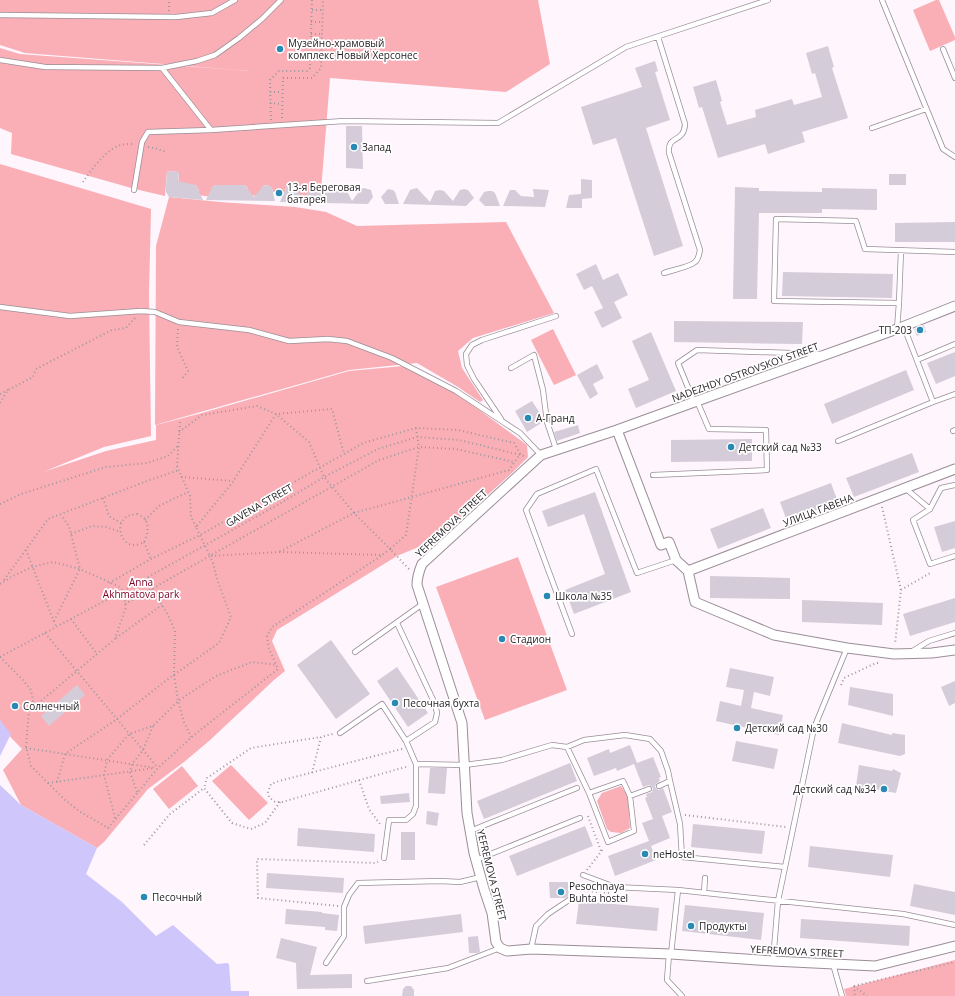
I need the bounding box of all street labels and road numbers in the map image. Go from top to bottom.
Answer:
street label: NADEZHDY OSTROVSKOY STREET [670,339,821,405]
street label: GAVENA STREET [223,480,296,530]
street label: YEFREMOVA STREET [412,486,490,560]
street label: УЛИЦА ГАВЕНА [781,490,856,530]
street label: YEFREMOVA STREET [474,828,510,923]
street label: YEFREMOVA STREET [750,942,845,960]

